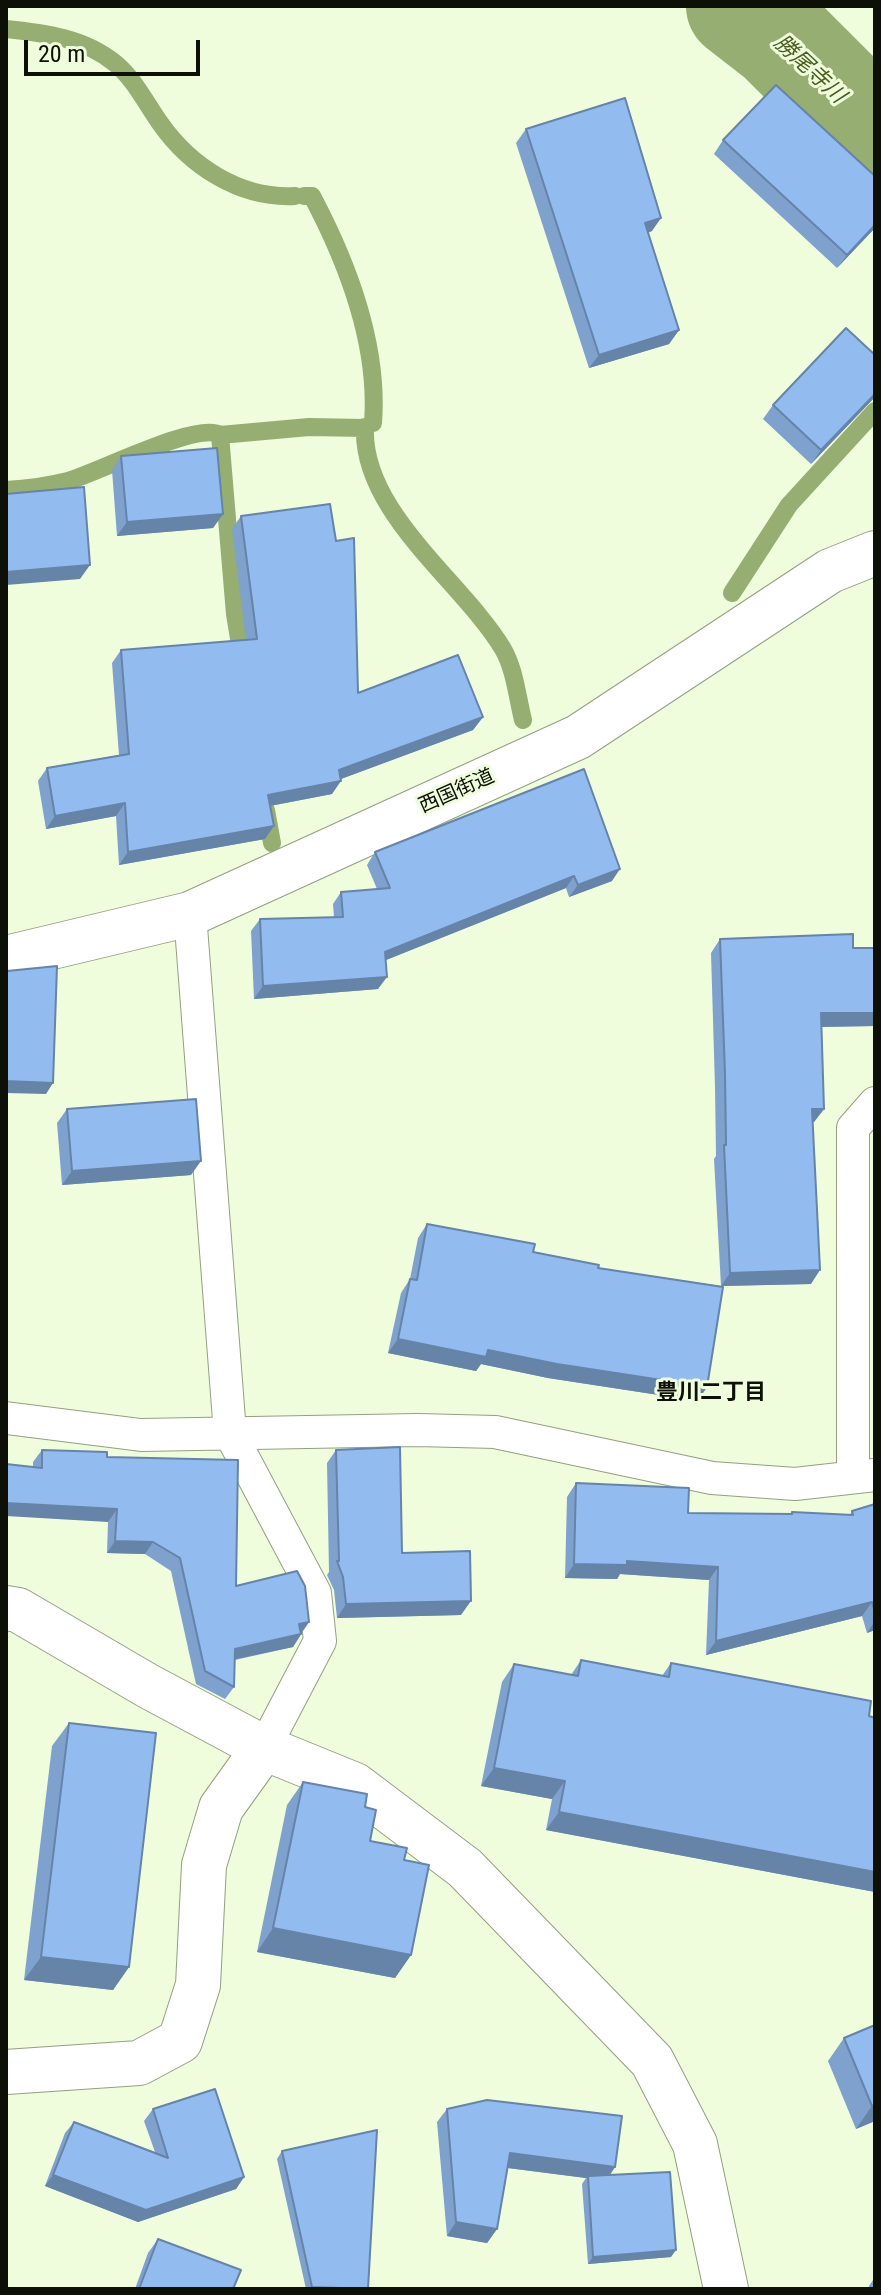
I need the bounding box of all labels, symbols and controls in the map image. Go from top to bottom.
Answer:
scale bar [28,24,204,74]
water label: 勝尾寺川 [768,30,850,110]
text: 20 m [38,40,85,68]
street label: 西国街道 [416,765,498,819]
district label: 豊川二丁目 [656,1380,766,1406]

